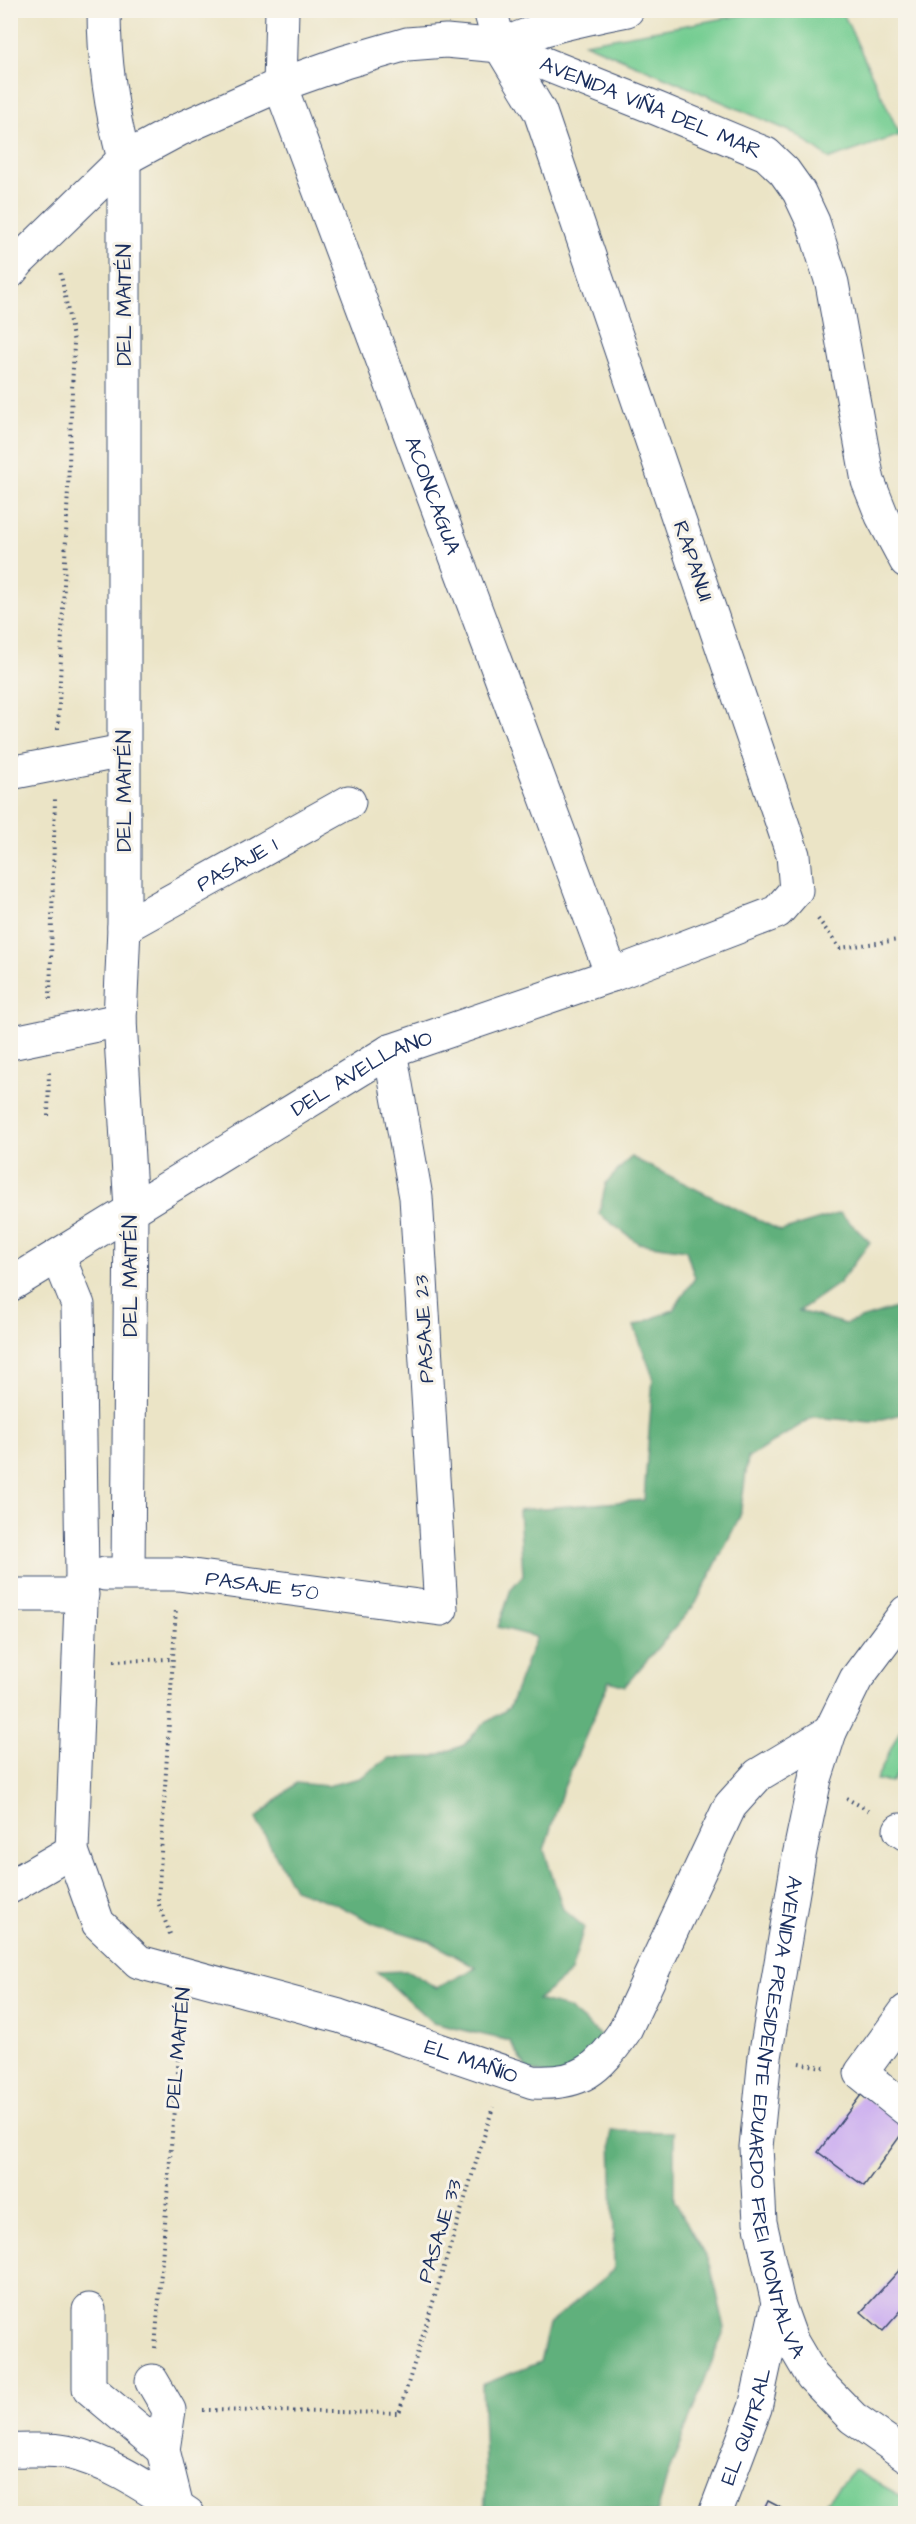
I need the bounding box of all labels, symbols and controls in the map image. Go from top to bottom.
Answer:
street label: AVENIDA VIÑA DEL MAR [536,49,766,165]
street label: DEL MAITÉN [110,244,139,366]
street label: ACONCAGUA [398,432,468,559]
street label: RAPANUI [666,517,720,605]
street label: DEL MAITÉN [110,730,139,852]
street label: PASAJE 1 [191,830,283,899]
street label: DEL AVELLANO [285,1023,436,1123]
street label: DEL MAITÉN [116,1215,145,1337]
street label: PASAJE 23 [407,1274,441,1384]
street label: PASAJE 50 [204,1563,321,1607]
street label: AVENIDA PRESIDENTE EDUARDO FREI MONTALVA [784,1870,818,2360]
text: AVENIDA PRESIDENTE EDUARDO FREI MONTALVA [741,1874,813,2364]
street label: DEL MAITÉN [158,1986,198,2110]
street label: EL MAÑÍO [421,2032,522,2090]
street label: PASAJE 33 [410,2175,470,2286]
street label: EL QUITRAL [713,2365,778,2489]

